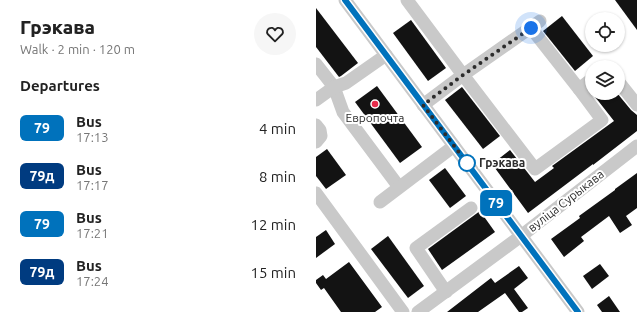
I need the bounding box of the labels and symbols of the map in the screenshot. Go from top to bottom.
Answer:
your location [521,18,541,38]
marker: Европочта [370,99,380,109]
place label: Европочта [345,111,405,124]
marker: Грэкава [458,154,476,172]
place label: Грэкава [479,156,525,169]
street label: вуліца Сурыкава [525,167,606,234]
line badge: 79 [478,190,514,216]

